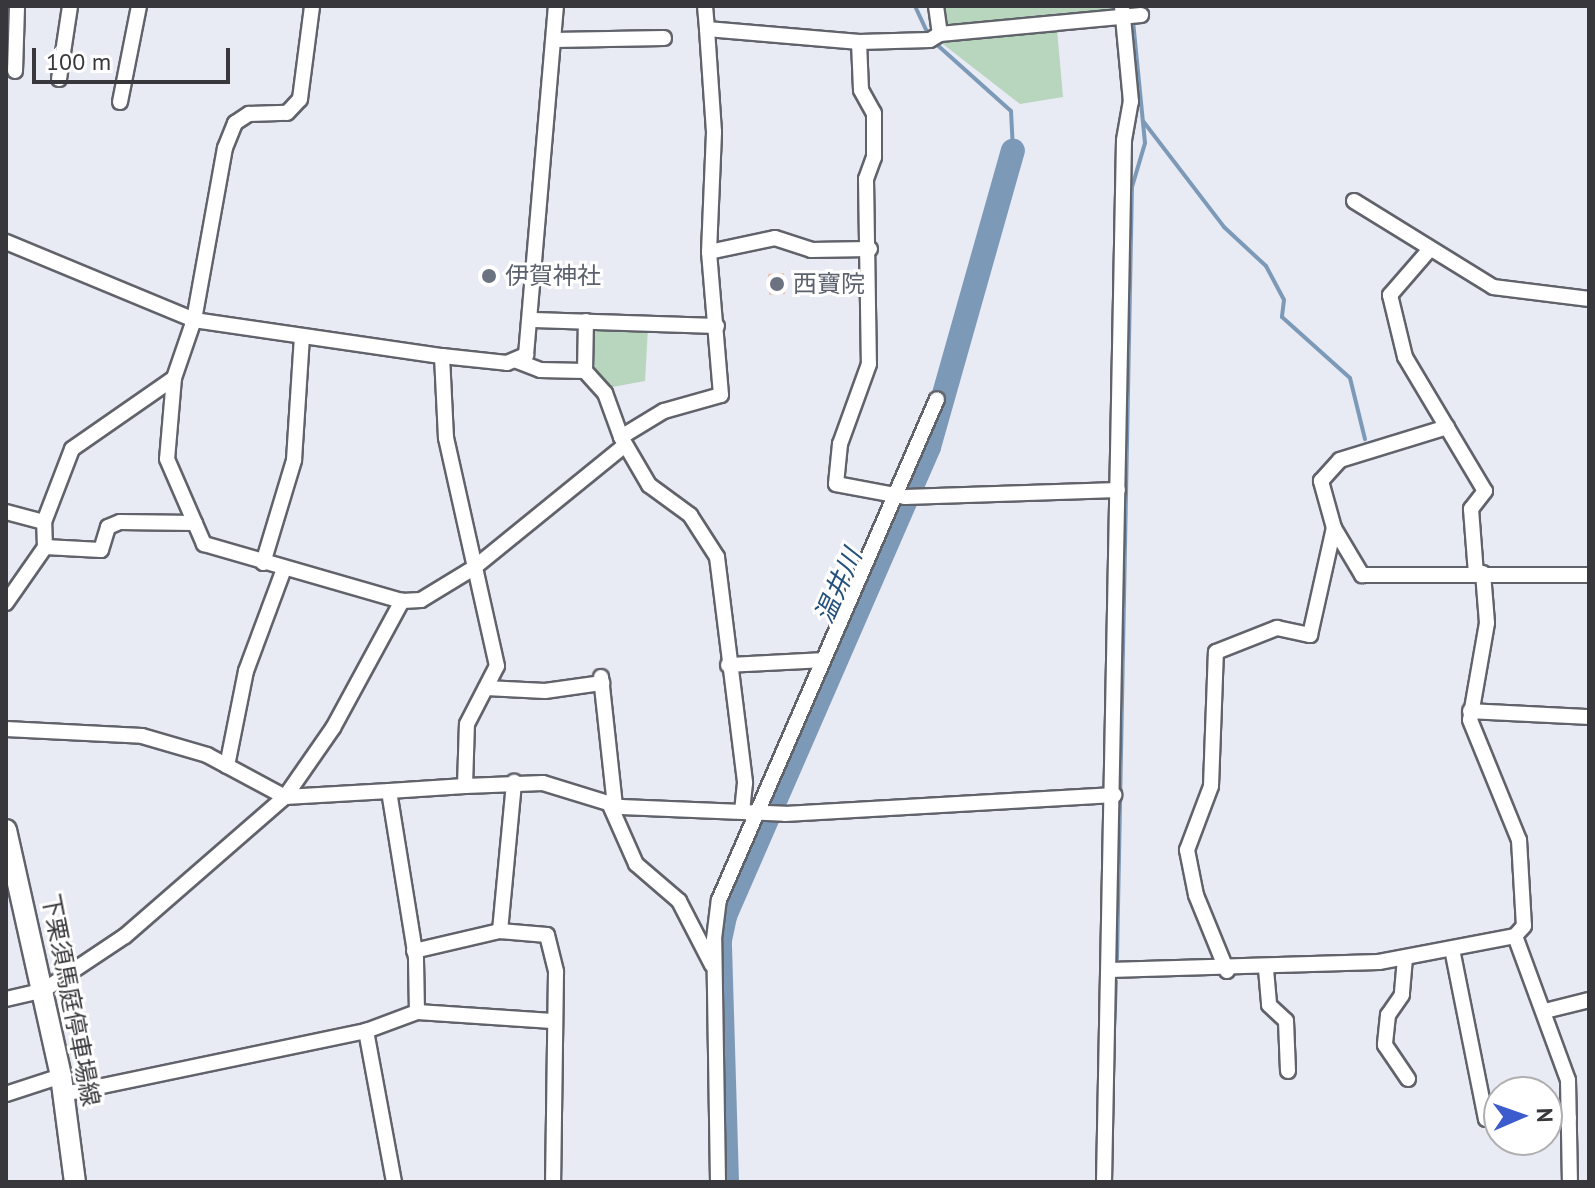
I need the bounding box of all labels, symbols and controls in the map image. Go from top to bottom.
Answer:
scale bar [36,32,234,82]
text: 100 m [46,46,111,77]
place label: 伊賀神社 [505,262,601,290]
marker: 伊賀神社 [480,267,498,285]
place label: 西寶院 [793,270,865,298]
marker: 西寶院 [768,275,786,293]
water label: 温井川 [808,544,868,628]
street label: 下栗須馬庭停車場線 [36,891,106,1109]
north arrow [1483,1076,1563,1156]
text: N [1531,1108,1559,1123]

